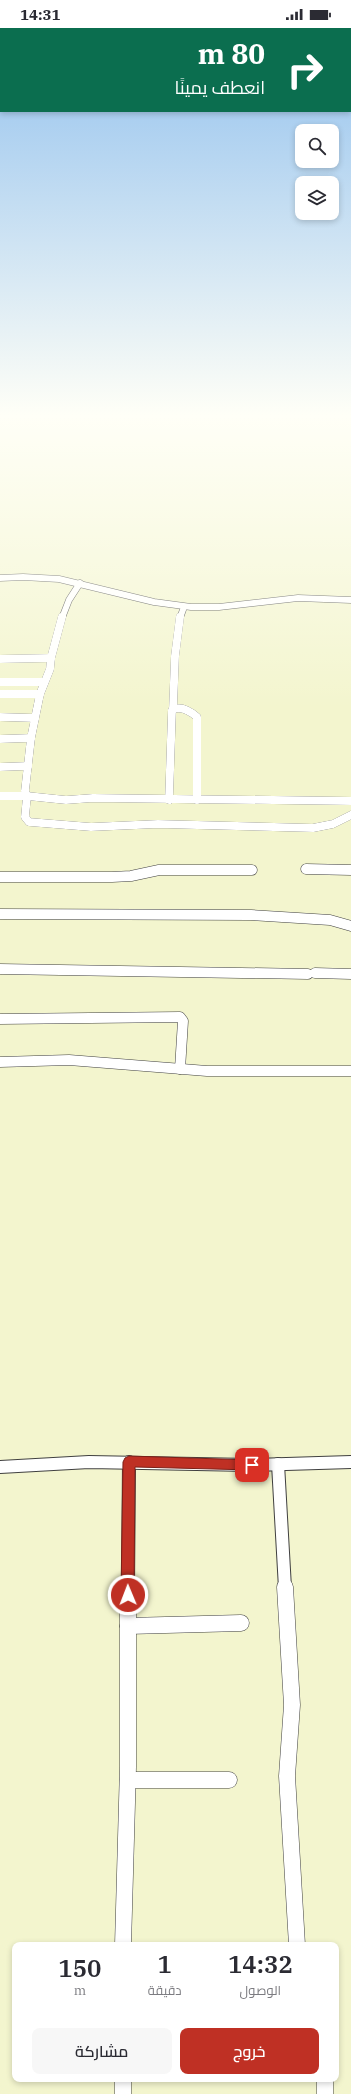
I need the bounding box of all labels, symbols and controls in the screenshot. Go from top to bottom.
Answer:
text: 14:31 [20,5,61,24]
text: 80 m [198,35,265,72]
icon: right [279,44,331,96]
text: انعطف يمينًا [174,76,265,99]
map controls [295,124,339,220]
button: search [295,124,339,168]
button: layers [295,176,339,220]
pin [235,1448,269,1482]
icon: arrive [241,1454,263,1476]
position arrow [107,1574,149,1616]
text: 1 [158,1948,172,1980]
text: 14:32 [228,1948,293,1980]
text: 150 [58,1952,102,1984]
text: m [74,1982,86,1999]
text: دقيقة [148,1982,182,1999]
text: الوصول [240,1982,281,1999]
button: مشاركة [32,2028,172,2074]
button: خروج [180,2028,319,2074]

